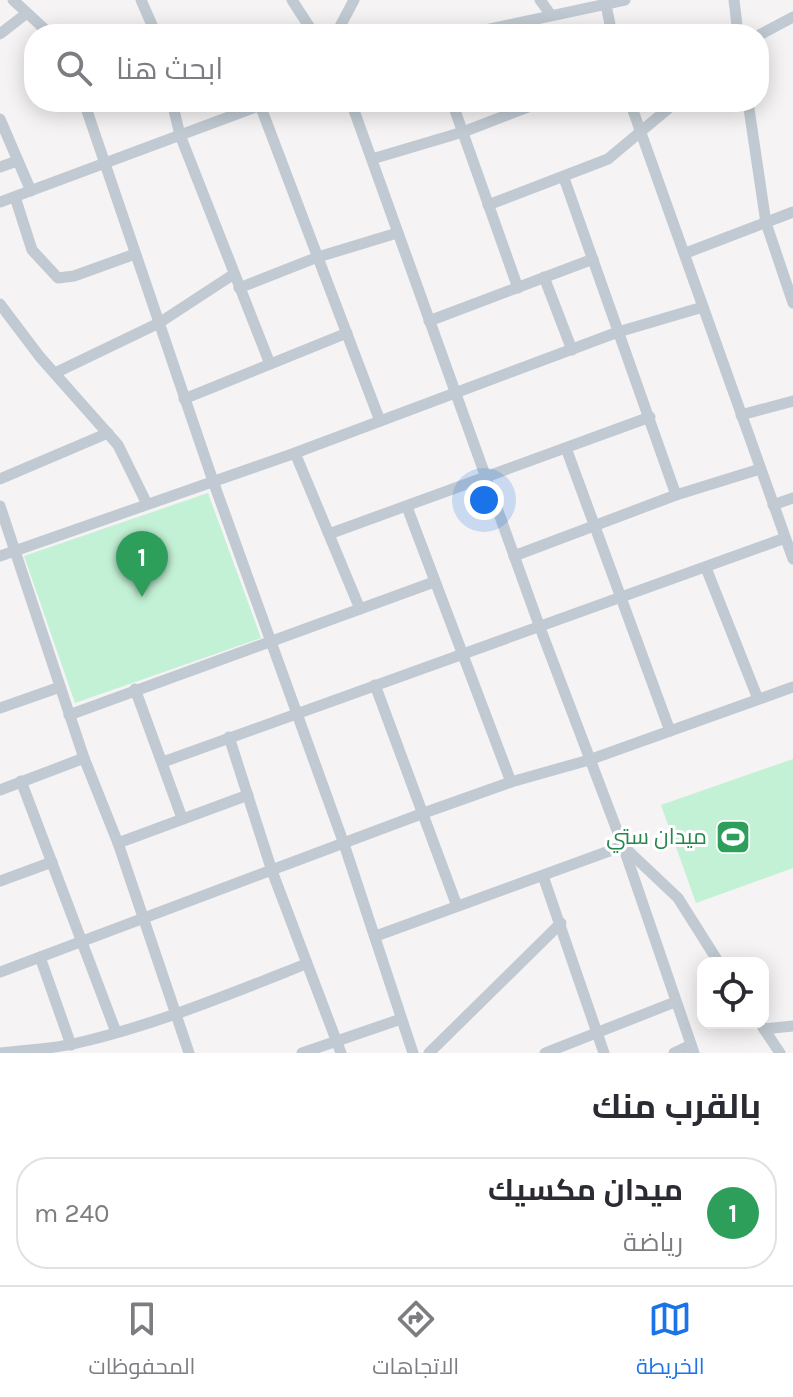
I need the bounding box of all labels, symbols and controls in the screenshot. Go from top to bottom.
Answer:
search box [24,24,769,112]
icon: search [52,46,96,90]
text: ابحث هنا [116,51,223,87]
your location [464,480,504,520]
pin: 1 [116,531,168,597]
sports icon: ميدان ستي [714,818,752,856]
place label: ميدان ستي [606,824,707,853]
map controls [697,957,769,1029]
button: locate [697,957,769,1029]
text: بالقرب منك [592,1087,761,1127]
text: ميدان مكسيك [488,1172,683,1208]
text: 240 m [34,1198,110,1229]
text: 1 [728,1198,738,1229]
text: رياضة [623,1227,683,1258]
tab: المحفوظات [88,1297,195,1387]
tab: الاتجاهات [372,1297,459,1387]
tab: الخريطة [636,1297,705,1387]

